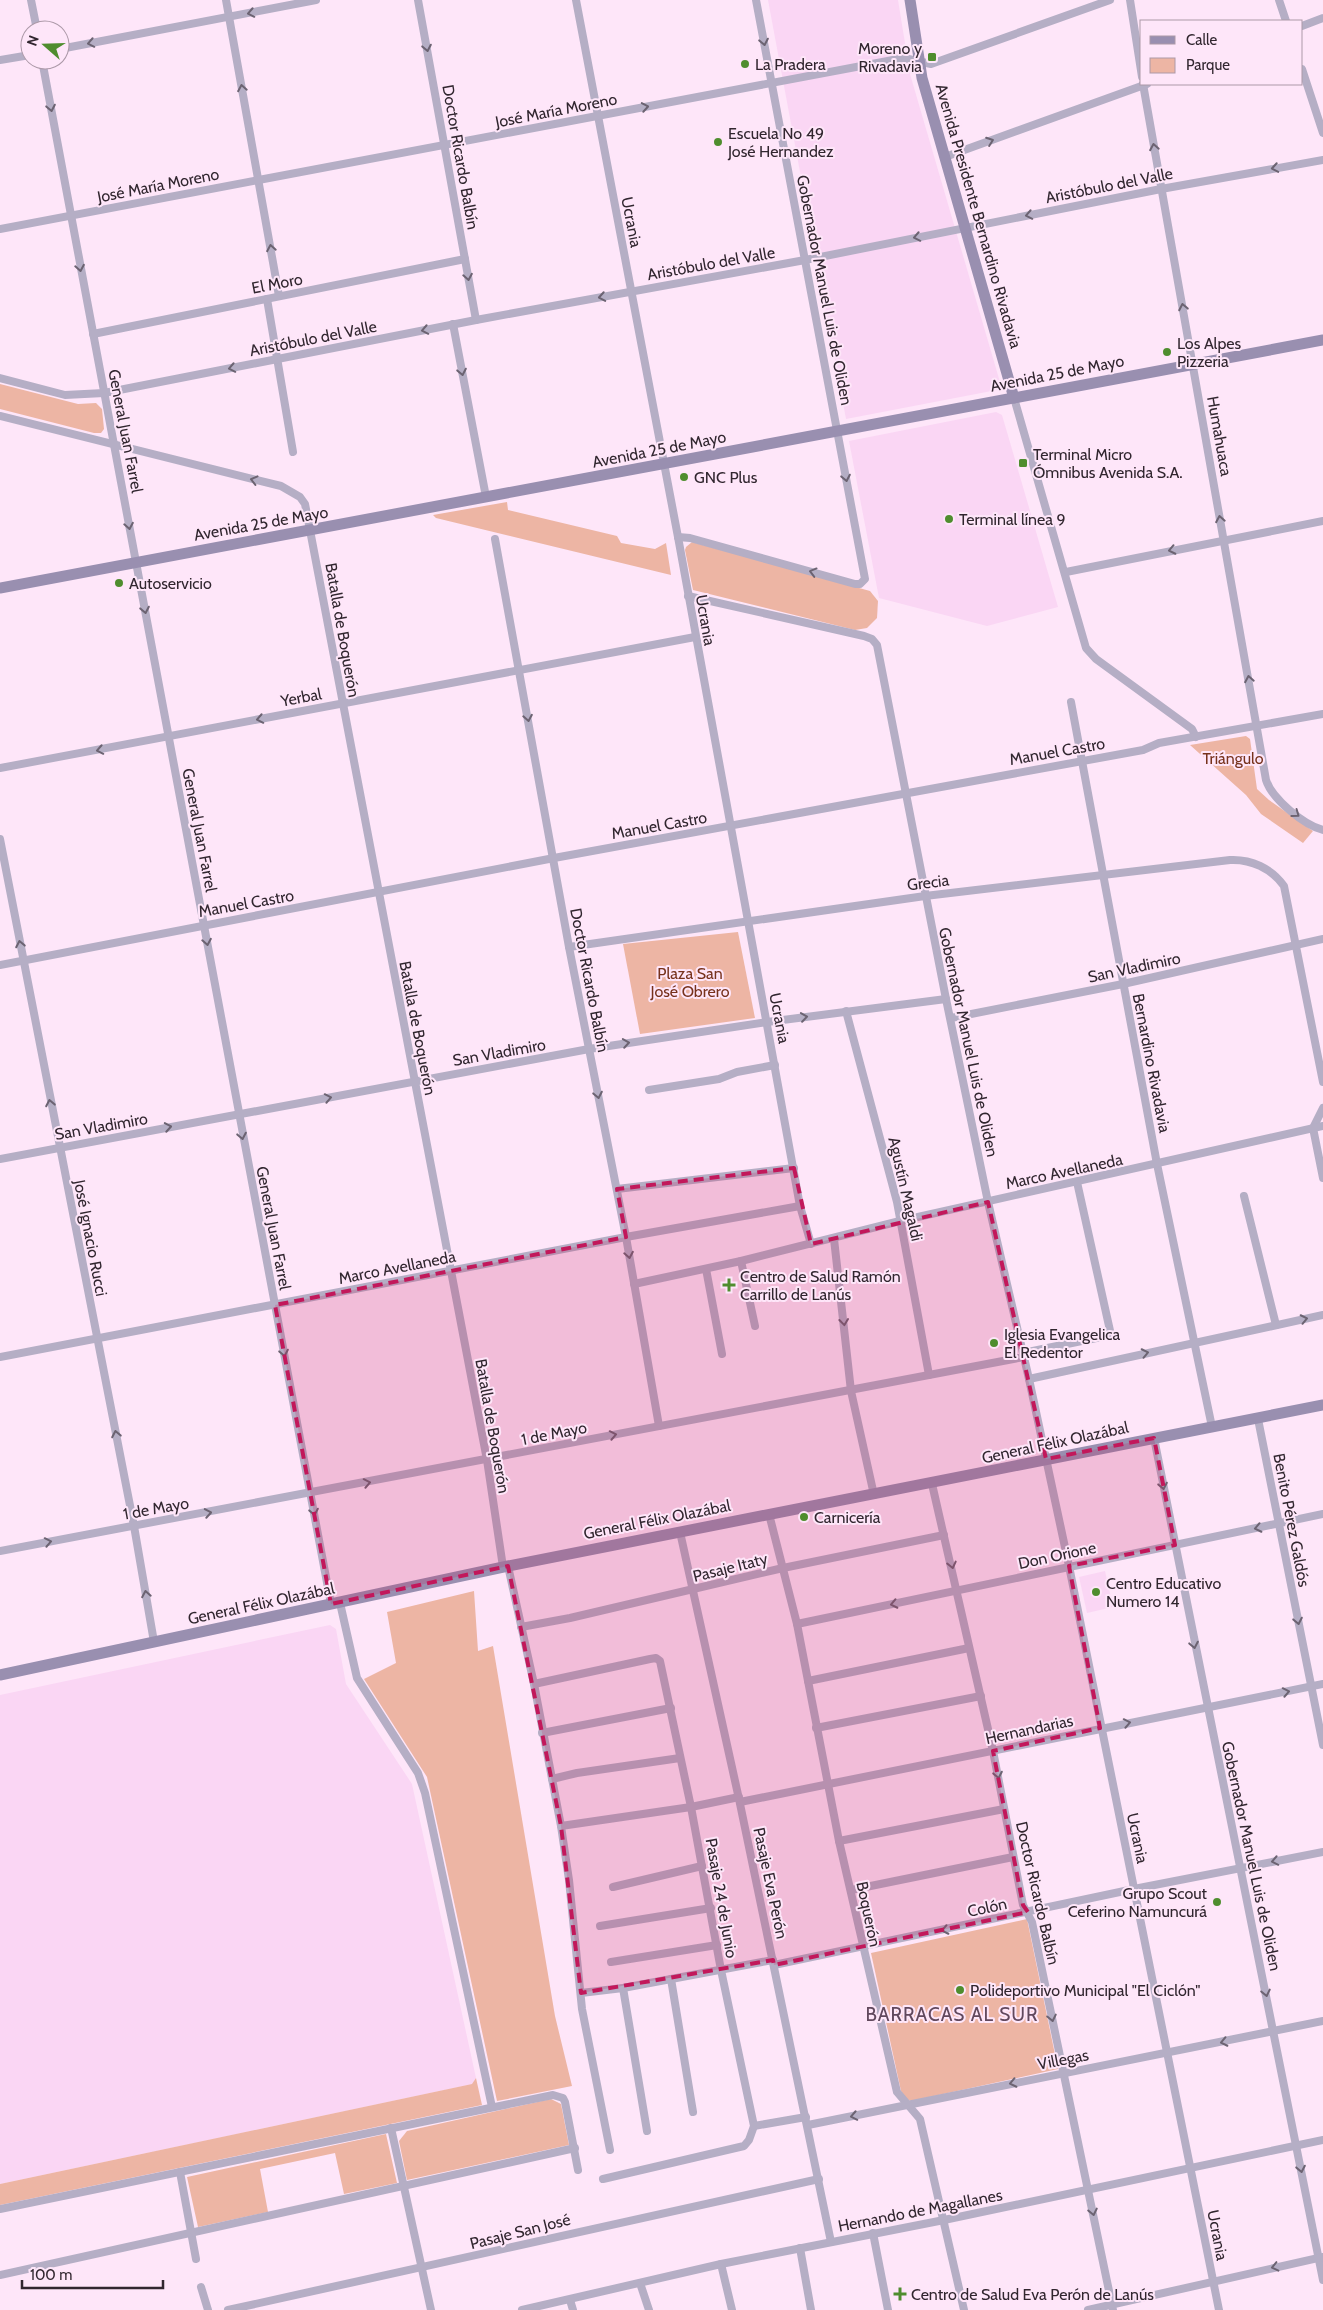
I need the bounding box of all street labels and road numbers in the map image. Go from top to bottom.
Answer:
street label: Avenida Presidente Bernardino Rivadavia [932,82,1026,351]
street label: Doctor Ricardo Balbín [438,83,483,231]
street label: José María Moreno [493,89,619,132]
street label: José María Moreno [95,164,221,207]
street label: Aristóbulo del Valle [1044,164,1174,207]
street label: Gobernador Manuel Luis de Oliden [793,173,856,407]
street label: Ucrania [617,195,646,249]
street label: Aristóbulo del Valle [646,243,776,284]
street label: El Moro [250,269,304,298]
street label: Aristóbulo del Valle [248,317,378,360]
street label: Avenida 25 de Mayo [989,351,1126,396]
street label: General Juan Farrel [104,368,147,495]
street label: Humahuaca [1203,395,1236,478]
street label: Avenida 25 de Mayo [591,427,728,472]
street label: Avenida 25 de Mayo [192,502,330,545]
street label: Batalla de Boquerón [321,561,364,699]
street label: Ucrania [692,593,719,647]
street label: Yerbal [278,684,323,711]
street label: Manuel Castro [1008,734,1107,769]
street label: General Juan Farrel [178,767,221,894]
street label: Manuel Castro [610,808,709,843]
street label: Grecia [906,870,950,894]
street label: Manuel Castro [197,886,296,921]
street label: Doctor Ricardo Balbín [566,906,613,1054]
street label: Gobernador Manuel Luis de Oliden [935,926,1002,1159]
street label: San Vladimiro [1086,948,1182,987]
street label: Batalla de Boquerón [395,959,440,1097]
street label: Ucrania [765,991,794,1045]
street label: Bernardino Rivadavia [1129,992,1174,1135]
street label: San Vladimiro [451,1035,547,1070]
street label: San Vladimiro [53,1109,149,1144]
street label: Agustín Magaldi [884,1135,927,1243]
street label: Marco Avellaneda [1004,1150,1125,1193]
street label: General Juan Farrel [252,1165,295,1292]
street label: José Ignacio Rucci [70,1177,111,1298]
street label: Marco Avellaneda [337,1247,458,1288]
street label: Batalla de Boquerón [471,1357,514,1495]
street label: 1 de Mayo [520,1418,589,1449]
street label: General Félix Olazábal [980,1418,1130,1467]
street label: Benito Pérez Galdós [1269,1452,1314,1589]
street label: 1 de Mayo [122,1493,191,1524]
street label: General Félix Olazábal [582,1496,732,1543]
street label: Don Orione [1016,1538,1098,1573]
street label: Pasaje Itaty [691,1549,769,1586]
street label: General Félix Olazábal [186,1579,336,1628]
street label: Hernandarias [984,1711,1075,1748]
street label: Gobernador Manuel Luis de Oliden [1218,1740,1285,1973]
street label: Ucrania [1123,1811,1152,1865]
street label: Doctor Ricardo Balbín [1012,1820,1063,1967]
street label: Pasaje Eva Perón [749,1826,792,1941]
street label: Pasaje 24 de Junio [702,1837,741,1960]
street label: Boquerón [852,1880,885,1949]
street label: Colón [966,1894,1009,1921]
street label: Villegas [1036,2045,1091,2074]
street label: Hernando de Magallanes [836,2185,1004,2236]
street label: Ucrania [1203,2208,1232,2262]
street label: Pasaje San José [468,2210,572,2253]

